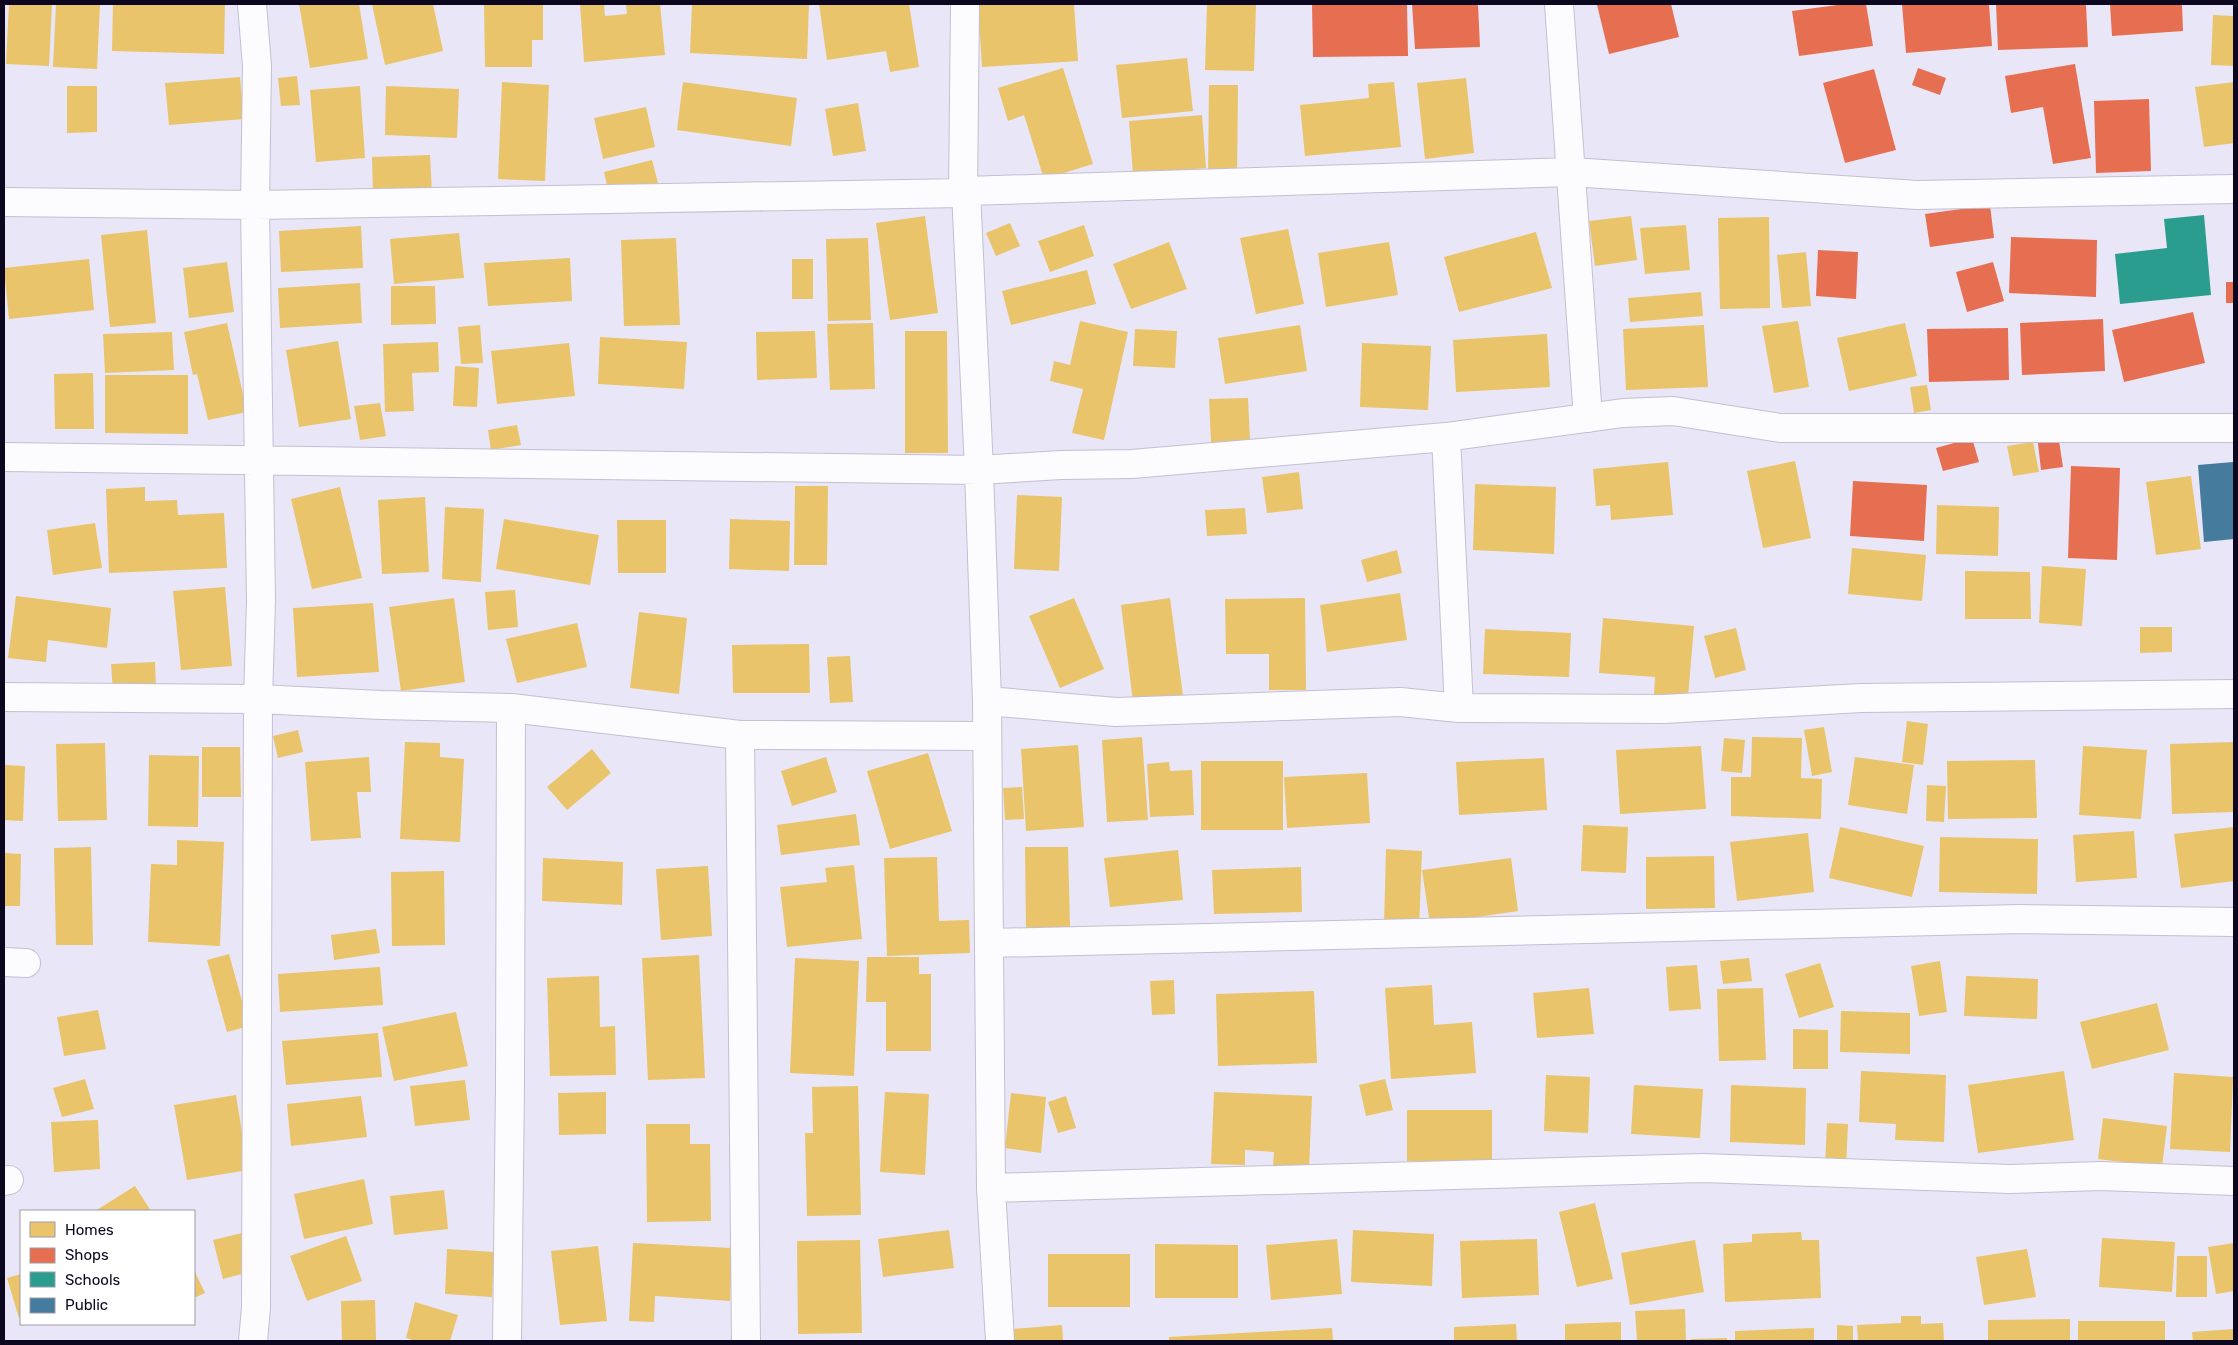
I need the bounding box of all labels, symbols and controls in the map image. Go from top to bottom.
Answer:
legend [20,1210,195,1325]
text: Homes [65,1221,114,1239]
text: Shops [65,1246,109,1264]
text: Schools [65,1271,121,1289]
text: Public [65,1296,108,1314]

